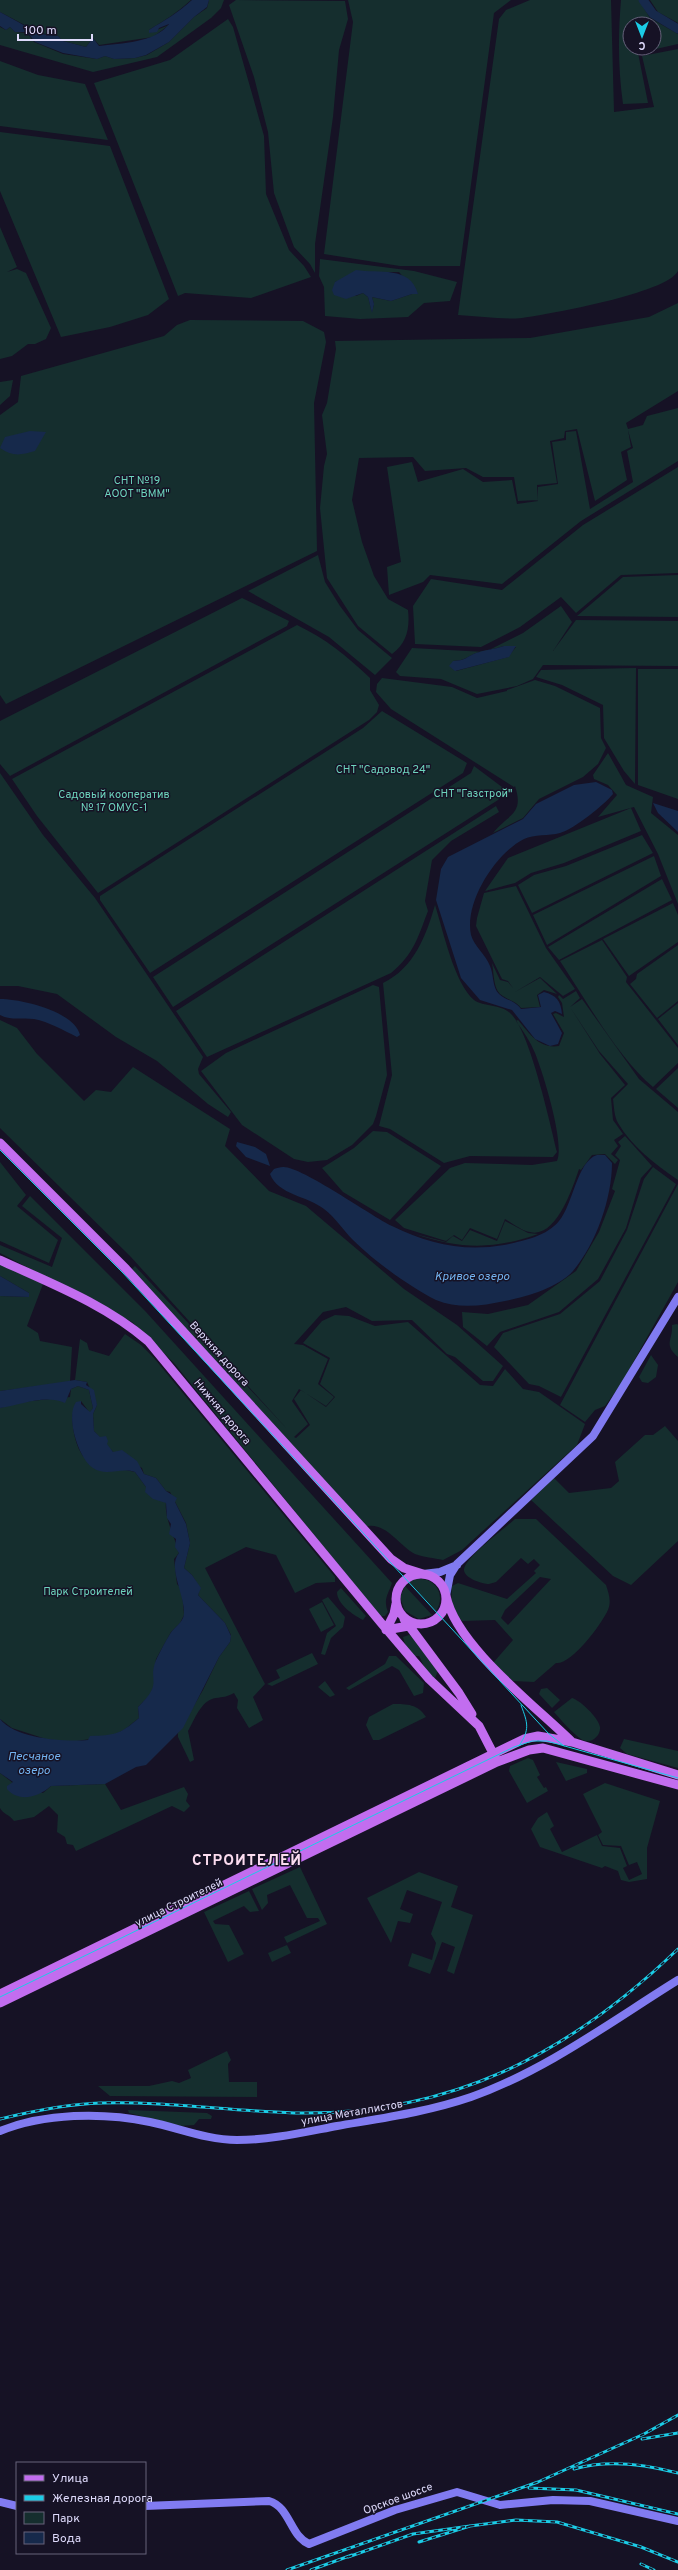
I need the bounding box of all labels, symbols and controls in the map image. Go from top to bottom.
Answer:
scale bar [18,16,92,42]
north arrow [622,16,662,56]
text: 100 m [24,23,57,39]
text: С [638,38,646,52]
park label: СНТ №19 АООТ "ВММ" [104,474,170,501]
park label: СНТ "Садовод 24" [336,763,430,777]
park label: СНТ "Газстрой" [433,787,513,801]
park label: Садовый кооператив № 17 ОМУС-1 [58,788,170,815]
water label: Кривое озеро [435,1269,510,1285]
street label: Верхняя дорога [186,1318,252,1390]
street label: Нижняя дорога [190,1376,254,1448]
park label: Парк Строителей [43,1585,133,1599]
water label: Песчаное озеро [8,1749,61,1779]
district label: СТРОИТЕЛЕЙ [192,1850,302,1871]
street label: улица Строителей [133,1876,225,1930]
street label: улица Металлистов [300,2097,404,2129]
legend [16,2462,146,2554]
text: Улица [52,2471,88,2487]
street label: Орское шоссе [361,2480,435,2518]
text: Железная дорога [52,2491,153,2507]
text: Парк [52,2511,80,2527]
text: Вода [52,2531,81,2547]

